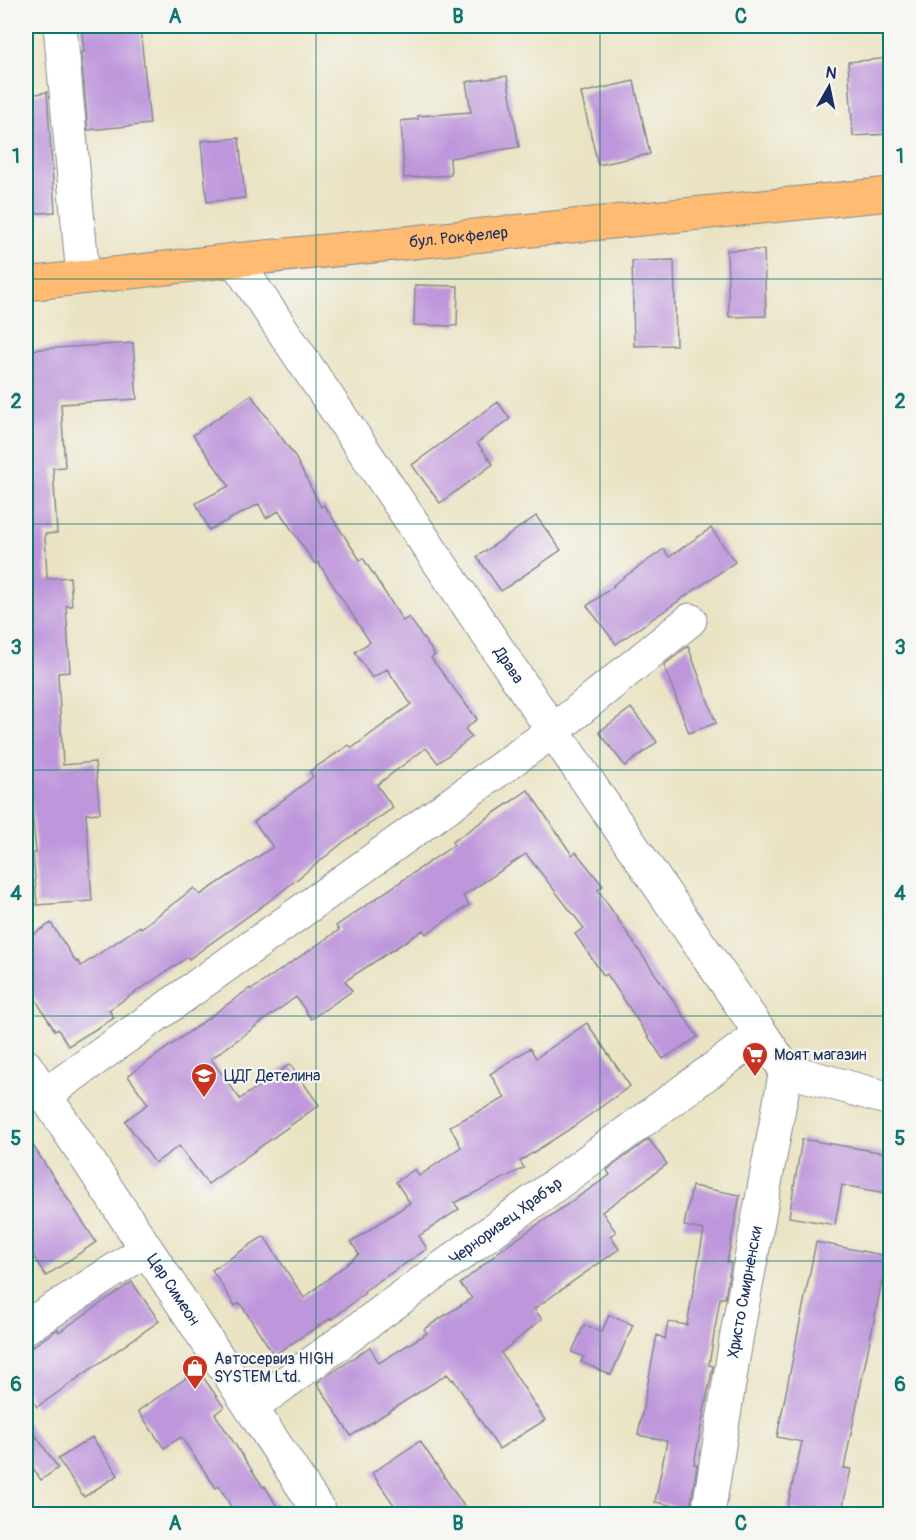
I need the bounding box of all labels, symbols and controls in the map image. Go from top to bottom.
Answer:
text: A [169,4,182,29]
text: B [452,4,464,29]
text: C [735,4,747,29]
north arrow [799,57,859,117]
text: N [824,62,838,84]
text: 1 [12,144,20,169]
text: 1 [896,144,904,169]
street label: бул. Рокфелер [408,223,509,252]
text: 2 [10,389,22,414]
text: 2 [894,389,906,414]
text: 3 [10,635,22,660]
text: 3 [894,635,906,660]
street label: Драва [489,642,528,687]
text: 4 [10,881,22,906]
text: 4 [894,881,906,906]
supermarket icon: Моят магазин [740,1040,770,1078]
place label: Моят магазин [774,1045,867,1065]
school or university icon: ЦДГ Детелина [189,1061,219,1099]
place label: ЦДГ Детелина [224,1066,320,1086]
text: 5 [11,1126,22,1151]
text: 5 [895,1126,906,1151]
street label: Черноризец Храбър [445,1173,566,1269]
street label: Христо Смирненски [723,1224,767,1359]
street label: Цар Симеон [143,1250,204,1330]
place label: Автосервиз HIGH SYSTEM Ltd. [214,1349,334,1387]
shop icon: Автосервиз HIGH SYSTEM Ltd. [180,1353,210,1391]
text: 6 [10,1372,22,1397]
text: 6 [894,1372,906,1397]
text: A [169,1511,182,1536]
text: B [452,1511,464,1536]
text: C [735,1511,747,1536]

